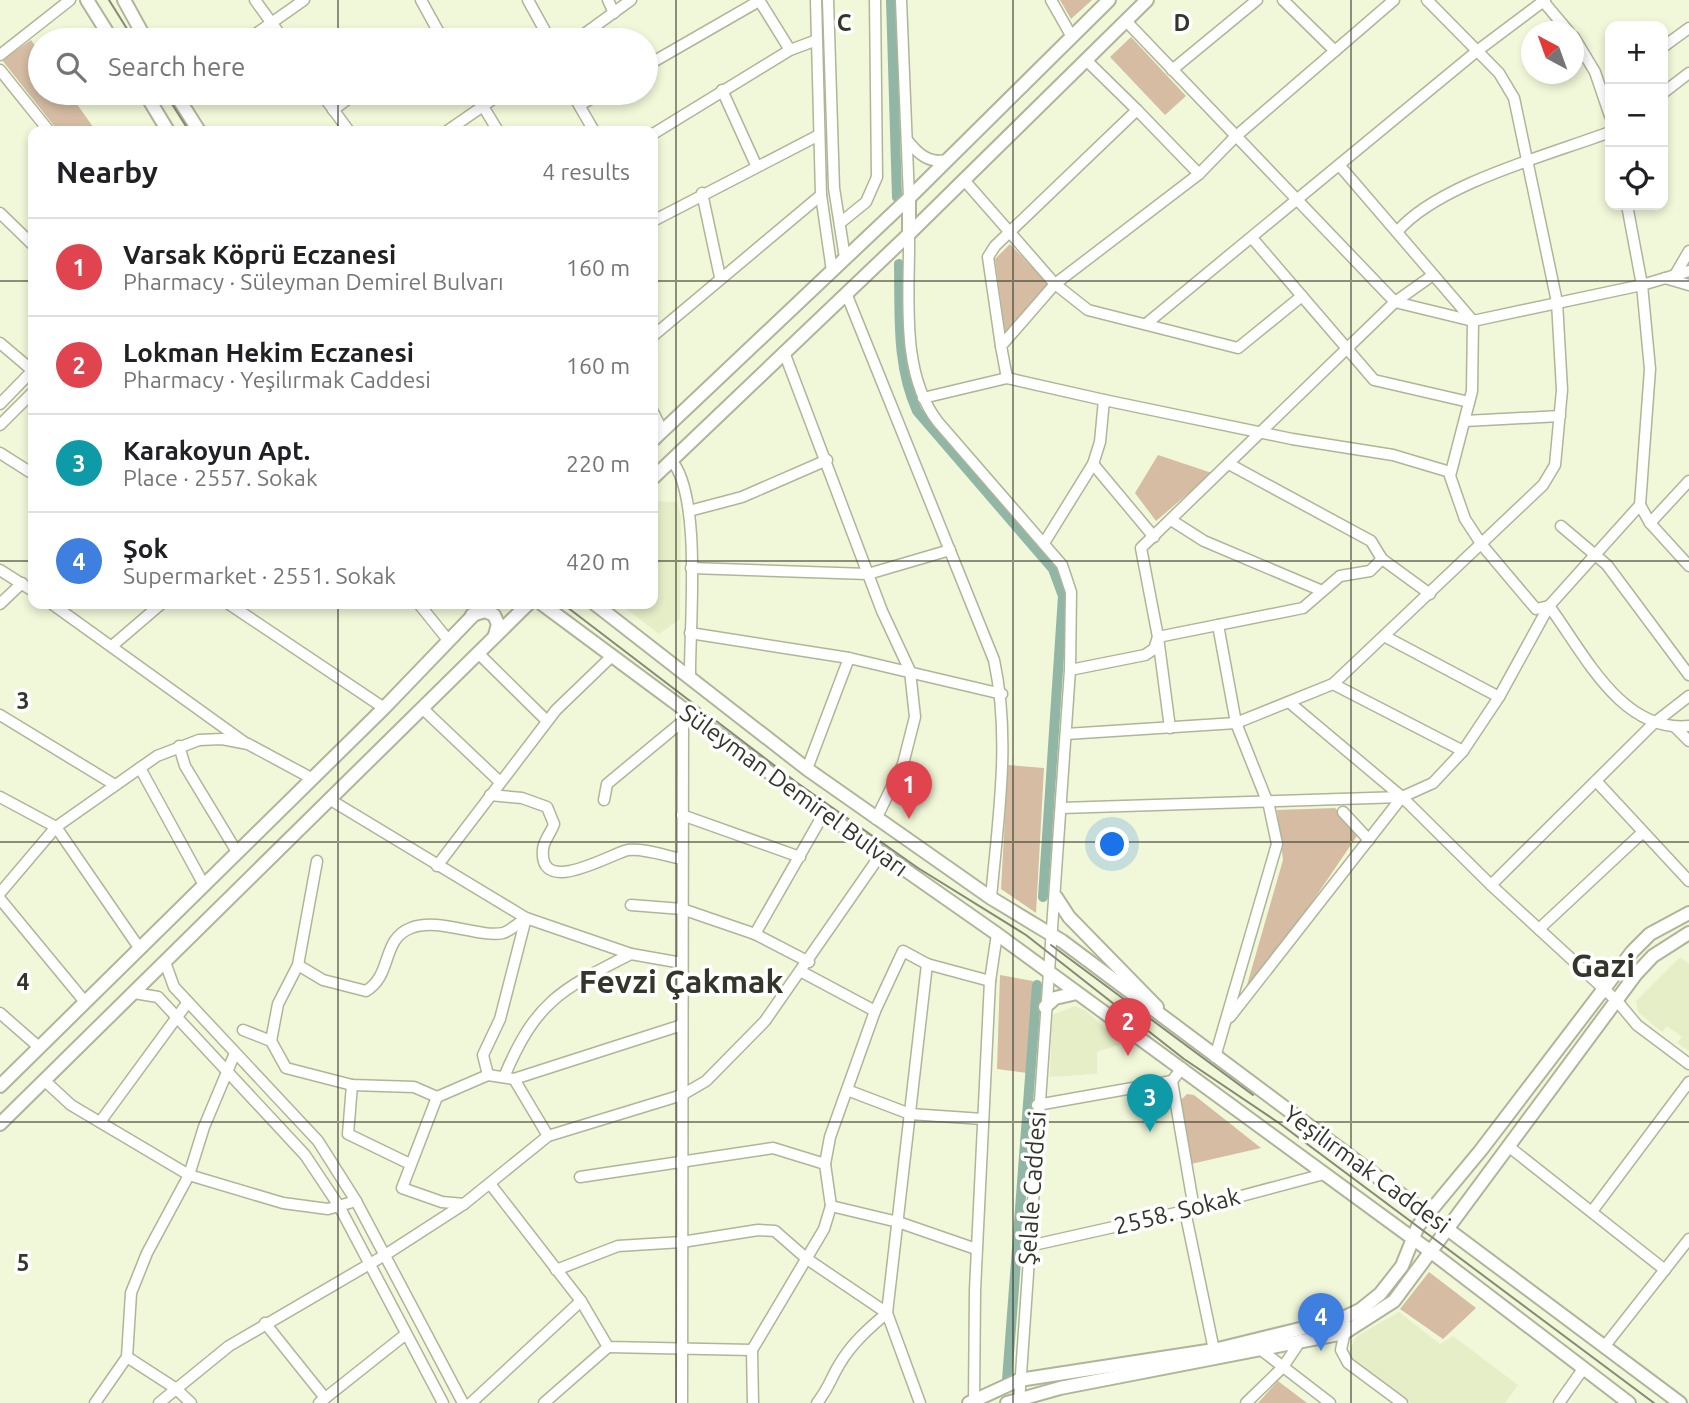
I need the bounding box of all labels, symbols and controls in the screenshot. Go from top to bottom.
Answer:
text: C [837,10,852,35]
text: D [1174,10,1190,35]
north arrow [1521,21,1584,84]
map controls [1605,21,1668,210]
button: + [1605,21,1668,84]
search box [28,28,658,105]
icon: search [52,48,90,86]
text: Search here [108,52,245,81]
button: − [1605,84,1668,147]
button: locate [1605,147,1668,210]
text: Nearby [56,155,158,189]
text: 4 results [542,159,630,184]
text: Varsak Köprü Eczanesi [123,240,396,269]
text: 1 [73,255,85,280]
text: 160 m [566,255,630,280]
text: Pharmacy · Süleyman Demirel Bulvarı [123,269,504,294]
text: Lokman Hekim Eczanesi [123,338,414,367]
text: 2 [73,353,85,378]
text: 160 m [566,353,630,378]
text: Pharmacy · Yeşilırmak Caddesi [123,367,431,392]
text: Karakoyun Apt. [123,436,310,465]
text: 3 [73,451,85,476]
text: 220 m [566,451,630,476]
text: Place · 2557. Sokak [123,465,318,490]
text: Şok [123,534,168,563]
text: 4 [73,549,85,574]
text: 420 m [566,549,630,574]
text: Supermarket · 2551. Sokak [123,563,396,588]
text: 3 [17,688,29,713]
street label: Süleyman Demirel Bulvarı [675,698,913,882]
pin: 1 [886,761,932,819]
your location [1095,827,1129,861]
district label: Gazi [1571,947,1635,983]
district label: Fevzi Çakmak [579,963,783,1000]
text: 4 [17,969,30,994]
pin: 2 [1105,998,1151,1056]
pin: 3 [1127,1074,1173,1132]
street label: Yeşilırmak Caddesi [1279,1100,1455,1238]
street label: Şelale Caddesi [1013,1110,1051,1266]
street label: 2558. Sokak [1111,1182,1243,1240]
text: 5 [17,1250,29,1275]
pin: 4 [1298,1293,1344,1351]

